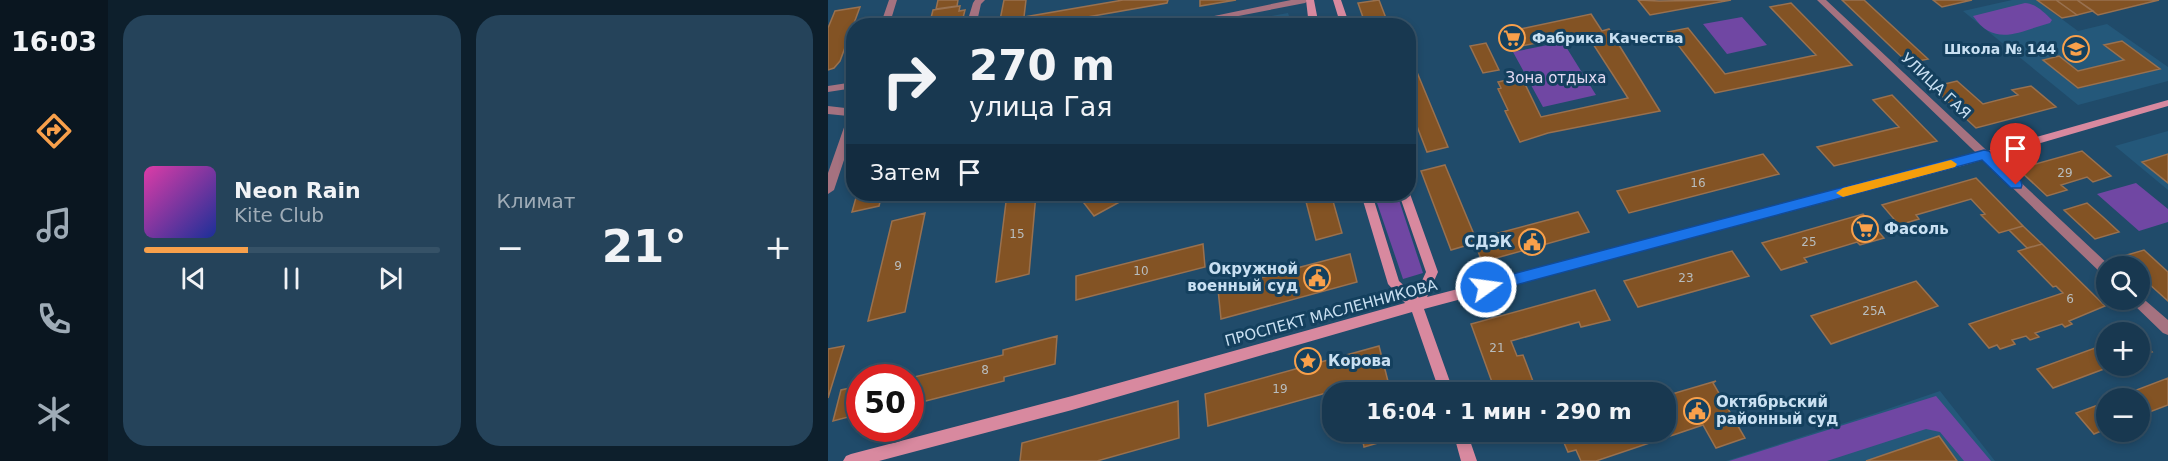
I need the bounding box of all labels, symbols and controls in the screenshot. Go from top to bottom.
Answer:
supermarket icon: Фабрика Качества [1497,23,1527,53]
text: 16:03 [11,26,97,57]
place label: Фабрика Качества [1532,30,1683,46]
school or university icon: Школа № 144 [2061,34,2091,64]
text: 270 m [969,41,1115,90]
place label: Школа № 144 [1944,41,2056,57]
icon: right [870,42,948,120]
street label: УЛИЦА ГАЯ [1898,49,1974,123]
park label: Зона отдыха [1506,69,1606,87]
text: улица Гая [969,91,1113,122]
icon: directions [33,110,75,152]
pin [1990,123,2041,185]
icon: arrive [1999,132,2032,165]
icon: arrive [953,156,986,189]
text: Затем [870,160,941,185]
house number: 29 [2057,166,2073,180]
house number: 16 [1690,176,1706,190]
text: Neon Rain [234,178,361,203]
text: Климат [497,189,575,213]
text: Kite Club [234,203,324,227]
icon: music [33,204,75,246]
supermarket icon: Фасоль [1850,214,1880,244]
text: 21° [602,220,687,273]
place label: Фасоль [1884,220,1949,238]
house number: 15 [1009,227,1025,241]
public building icon: СДЭК [1517,227,1547,257]
text: − [497,228,524,267]
text: + [764,228,792,267]
place label: СДЭК [1464,233,1513,251]
house number: 25 [1801,235,1817,249]
position arrow [1454,255,1518,319]
map controls [2096,256,2150,442]
button: search [2096,256,2150,310]
house number: 9 [894,259,902,273]
place label: Окружной военный суд [1187,260,1298,295]
icon: previous [177,262,210,295]
icon: pause [275,262,308,295]
icon: next [374,262,407,295]
public building icon: Окружной военный суд [1302,263,1332,293]
house number: 10 [1133,264,1149,278]
house number: 23 [1678,271,1694,285]
street label: ПРОСПЕКТ МАСЛЕННИКОВА [1223,276,1440,350]
house number: 6 [2066,292,2074,306]
icon: phone [33,298,75,340]
house number: 25А [1862,304,1887,318]
button: + [2096,322,2150,376]
house number: 21 [1489,341,1505,355]
place icon: Корова [1293,346,1323,376]
place label: Корова [1328,352,1391,370]
house number: 8 [981,363,989,377]
speed limit sign: 50 [846,364,924,442]
house number: 19 [1272,382,1288,396]
button: − [2096,388,2150,442]
icon: climate [33,393,75,435]
place label: Октябрьский районный суд [1716,393,1838,428]
public building icon: Октябрьский районный суд [1682,396,1712,426]
text: 16:04 · 1 мин · 290 m [1366,399,1632,424]

